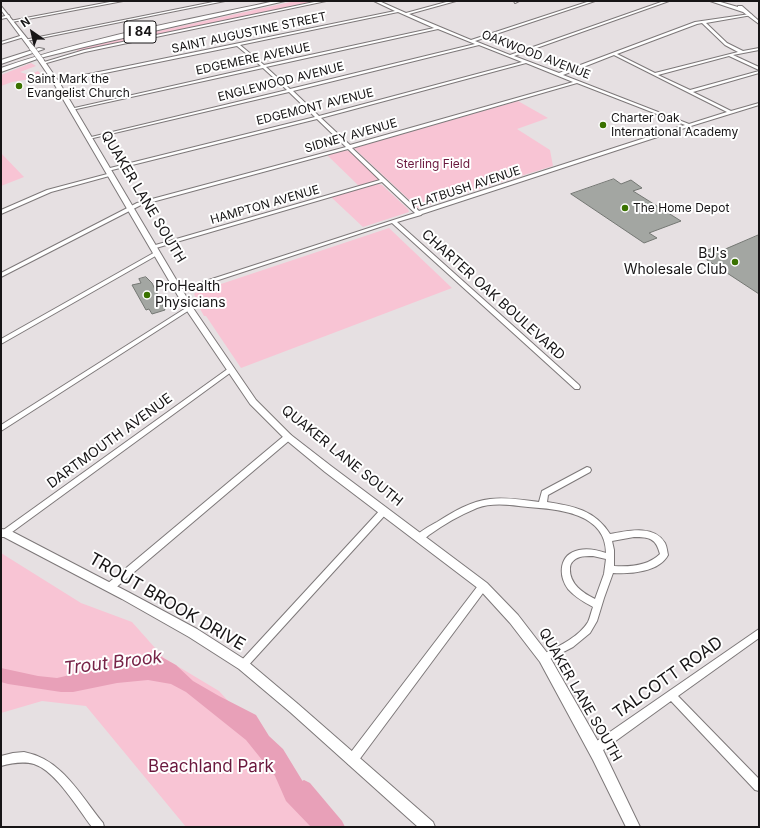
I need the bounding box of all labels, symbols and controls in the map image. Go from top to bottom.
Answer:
street label: SAINT AUGUSTINE STREET [170,10,328,56]
north arrow [12,12,52,52]
text: N [18,14,33,30]
road number: I 84 [124,21,156,43]
street label: OAKWOOD AVENUE [480,28,592,82]
street label: EDGEMERE AVENUE [195,40,311,78]
street label: ENGLEWOOD AVENUE [216,59,346,105]
place label: Saint Mark the Evangelist Church [27,72,130,100]
marker: Saint Mark the Evangelist Church [14,81,24,91]
street label: EDGEMONT AVENUE [255,85,375,129]
place label: Charter Oak International Academy [611,111,738,139]
street label: SIDNEY AVENUE [303,116,399,156]
marker: Charter Oak International Academy [598,120,608,130]
street label: QUAKER LANE SOUTH [97,128,189,266]
park label: Sterling Field [396,157,470,171]
street label: FLATBUSH AVENUE [410,164,522,212]
street label: HAMPTON AVENUE [209,183,321,227]
place label: The Home Depot [633,201,729,215]
marker: The Home Depot [620,203,630,213]
street label: CHARTER OAK BOULEVARD [418,226,568,364]
place label: BJ's Wholesale Club [624,246,727,278]
marker: BJ's Wholesale Club [730,257,740,267]
place label: ProHealth Physicians [155,279,226,312]
marker: ProHealth Physicians [142,290,152,300]
street label: DARTMOUTH AVENUE [44,390,176,492]
street label: QUAKER LANE SOUTH [278,402,406,510]
street label: TROUT BROOK DRIVE [85,549,249,655]
street label: QUAKER LANE SOUTH [535,625,625,765]
street label: TALCOTT ROAD [609,633,727,723]
water label: Trout Brook [62,646,164,680]
park label: Beachland Park [148,757,274,777]

